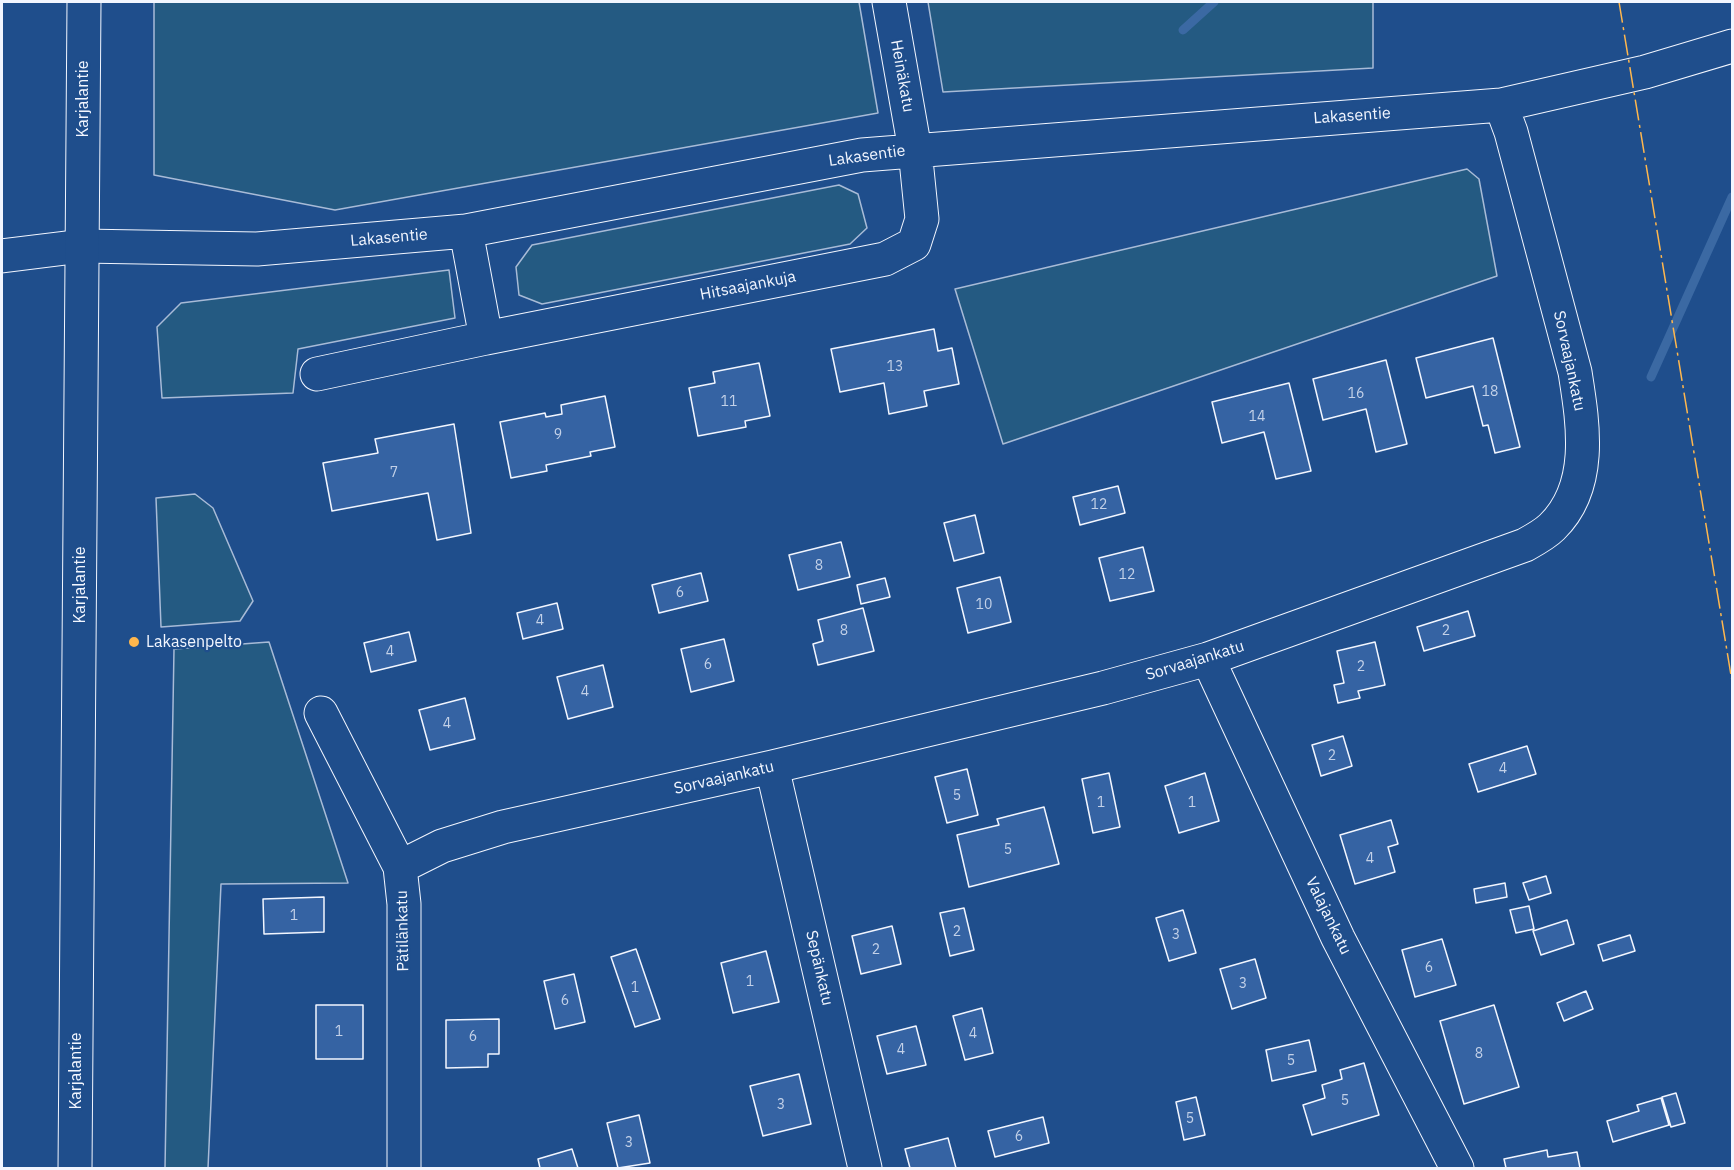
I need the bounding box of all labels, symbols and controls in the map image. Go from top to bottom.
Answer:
street label: Heinäkatu [886,38,918,114]
street label: Karjalantie [73,60,93,138]
street label: Lakasentie [1313,104,1391,128]
street label: Lakasentie [827,141,907,171]
street label: Lakasentie [350,225,428,251]
street label: Hitsaajankuja [698,267,798,305]
street label: Sorvaajankatu [1549,309,1589,413]
house number: 13 [887,359,903,375]
house number: 18 [1482,384,1498,400]
house number: 16 [1348,386,1364,402]
house number: 11 [721,394,737,410]
house number: 14 [1249,409,1265,425]
house number: 9 [554,427,562,443]
house number: 7 [390,465,398,481]
house number: 12 [1091,497,1107,513]
street label: Karjalantie [70,546,90,624]
house number: 8 [815,558,823,574]
house number: 12 [1119,567,1135,583]
house number: 6 [676,585,684,601]
house number: 10 [976,597,992,613]
house number: 4 [536,613,544,629]
house number: 8 [840,623,848,639]
house number: 2 [1442,623,1450,639]
place label: Lakasenpelto [146,632,242,652]
marker: Lakasenpelto [127,635,141,649]
street label: Sorvaajankatu [1143,637,1247,685]
house number: 4 [386,644,394,660]
house number: 6 [704,657,712,673]
house number: 2 [1357,659,1365,675]
house number: 4 [581,684,589,700]
house number: 4 [443,716,451,732]
house number: 2 [1328,748,1336,764]
street label: Sorvaajankatu [672,757,776,799]
house number: 4 [1499,761,1507,777]
house number: 5 [953,788,961,804]
house number: 1 [1097,795,1105,811]
house number: 1 [1188,795,1196,811]
house number: 5 [1004,842,1012,858]
house number: 4 [1366,851,1374,867]
street label: Valajankatu [1301,874,1355,958]
street label: Pätilänkatu [393,890,413,972]
house number: 1 [290,908,298,924]
house number: 2 [953,924,961,940]
house number: 3 [1172,927,1180,943]
street label: Sepänkatu [801,929,837,1007]
house number: 2 [872,942,880,958]
house number: 6 [1425,960,1433,976]
house number: 1 [746,974,754,990]
house number: 3 [1239,976,1247,992]
house number: 1 [631,980,639,996]
house number: 6 [561,993,569,1009]
house number: 1 [335,1024,343,1040]
house number: 4 [969,1026,977,1042]
house number: 6 [469,1029,477,1045]
street label: Karjalantie [66,1032,86,1110]
house number: 4 [897,1042,905,1058]
house number: 8 [1475,1046,1483,1062]
house number: 5 [1287,1053,1295,1069]
house number: 5 [1341,1093,1349,1109]
house number: 3 [777,1097,785,1113]
house number: 5 [1186,1111,1194,1127]
house number: 6 [1015,1129,1023,1145]
house number: 3 [625,1135,633,1151]

